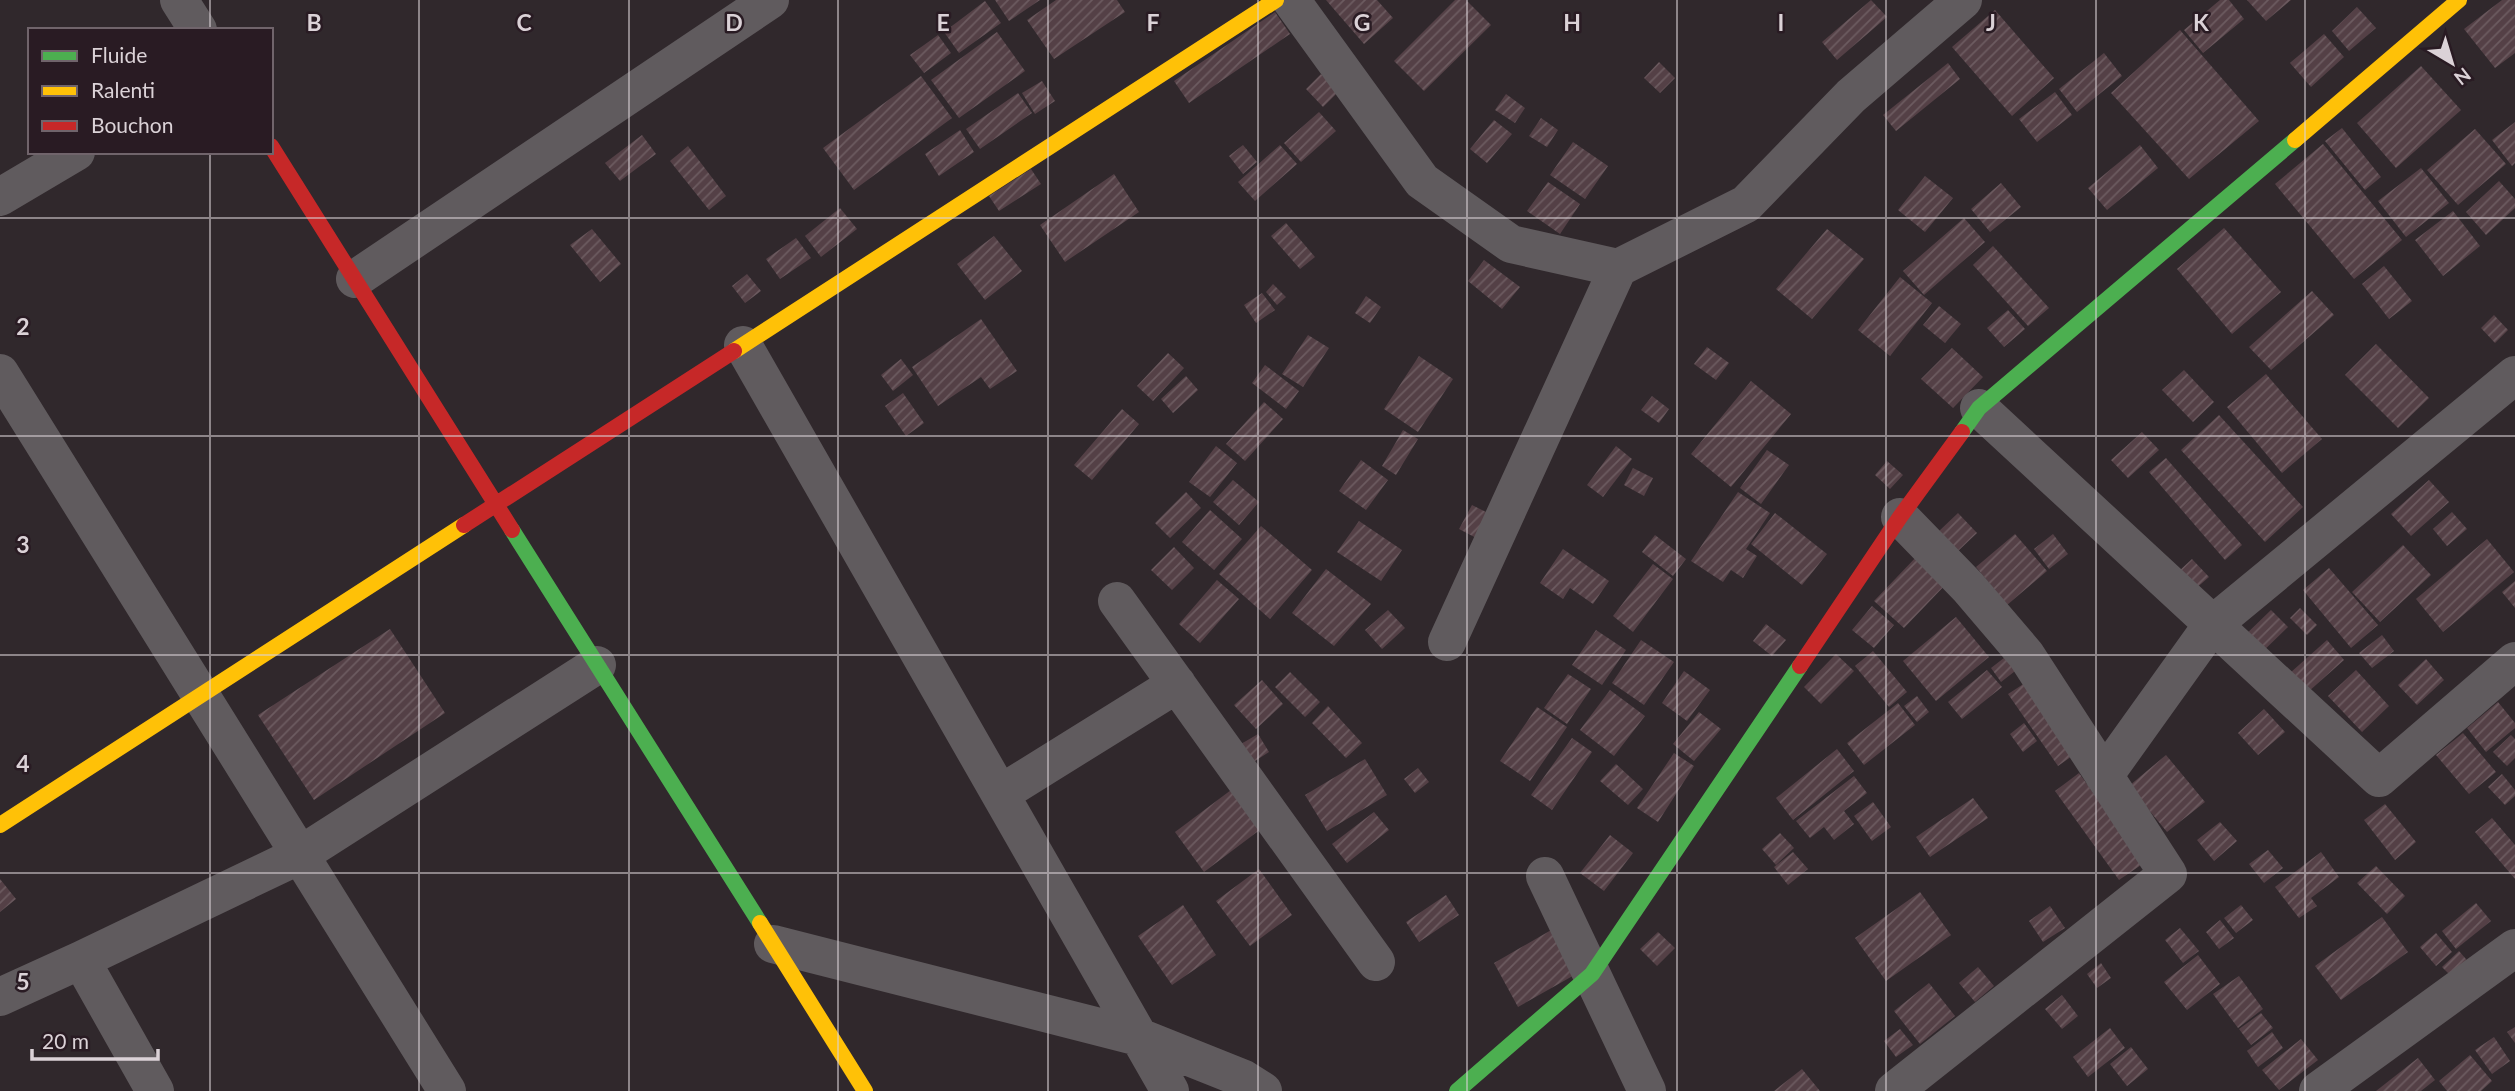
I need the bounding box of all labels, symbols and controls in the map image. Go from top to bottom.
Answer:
text: B [306,8,322,36]
text: C [516,8,532,36]
text: D [725,8,743,36]
text: E [936,8,950,36]
text: F [1146,8,1160,36]
text: G [1354,8,1370,36]
text: H [1563,8,1581,36]
text: I [1778,8,1784,36]
text: J [1986,8,1996,36]
text: K [2193,8,2209,36]
legend [28,28,273,154]
north arrow [2417,28,2487,98]
text: Fluide [91,42,147,67]
text: N [2450,63,2476,90]
text: Ralenti [91,77,155,102]
text: Bouchon [91,112,173,137]
text: 2 [16,312,30,340]
text: 3 [16,530,30,558]
text: 4 [16,749,30,777]
text: 5 [16,967,30,995]
scale bar [32,1018,158,1062]
text: 20 m [42,1028,89,1053]

